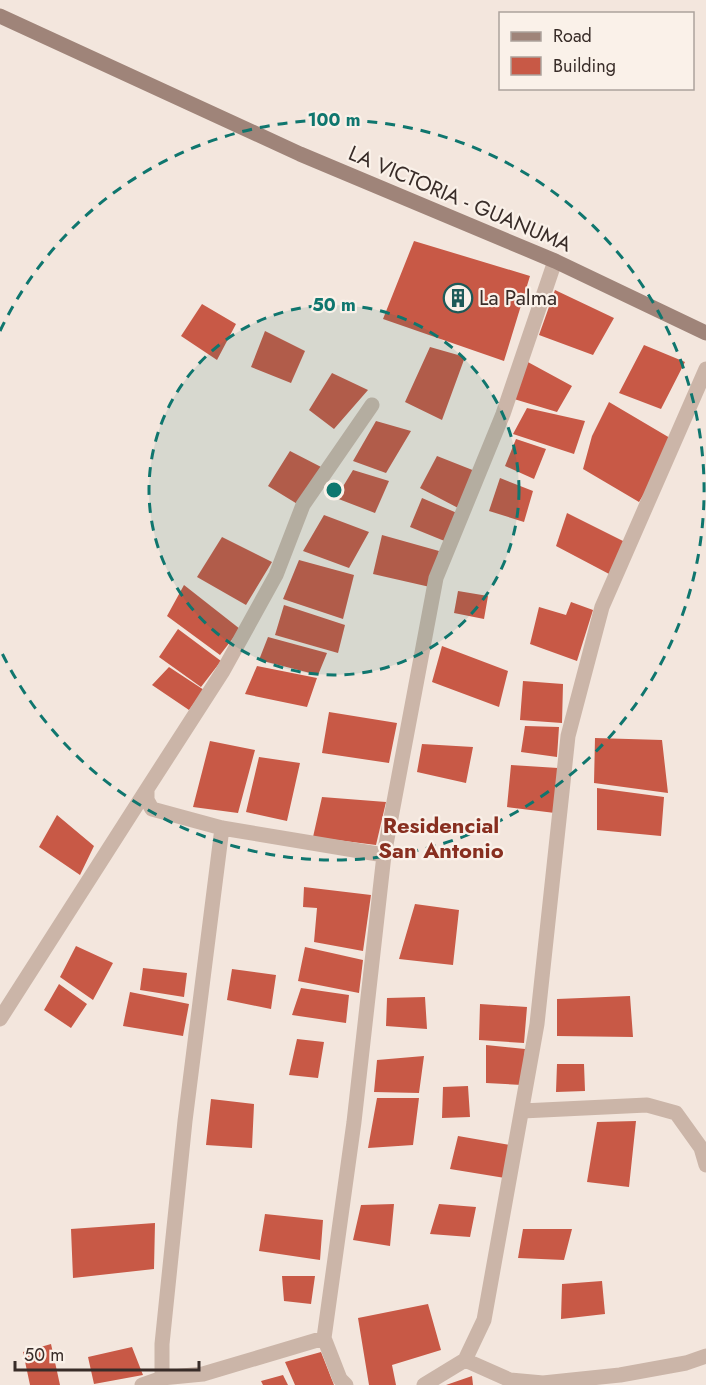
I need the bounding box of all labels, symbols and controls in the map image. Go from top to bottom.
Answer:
legend [499,12,694,90]
text: Road [553,23,592,49]
text: Building [553,53,616,79]
text: 100 m [307,107,361,133]
street label: LA VICTORIA - GUANUMA [344,138,576,260]
building icon: La Palma [442,282,474,314]
place label: La Palma [479,283,557,313]
text: 50 m [312,292,356,318]
centre of rings [324,480,344,500]
district label: Residencial San Antonio [378,809,504,866]
scale bar [15,1334,200,1372]
text: 50 m [24,1342,64,1368]

